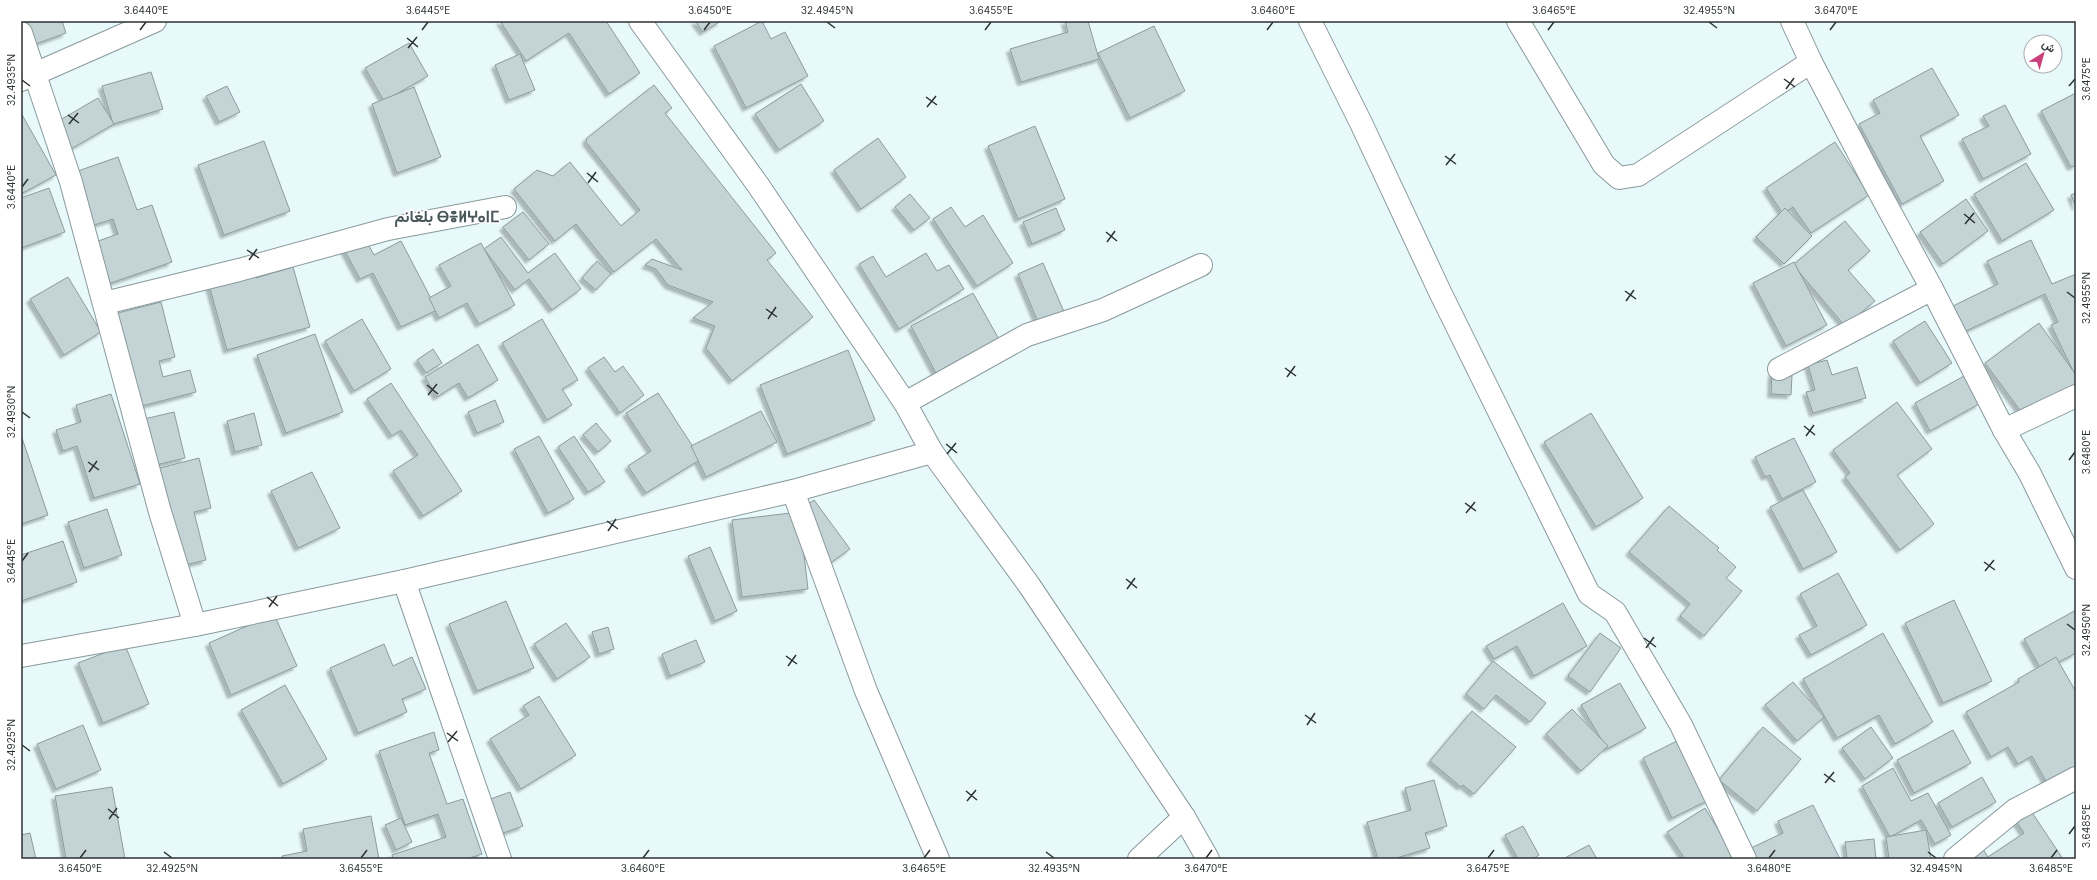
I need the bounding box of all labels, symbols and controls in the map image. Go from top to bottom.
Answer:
text: 3.6440°E [124,4,168,16]
text: 3.6445°E [406,4,450,16]
text: 3.6450°E [688,4,732,16]
text: 32.4945°N [801,4,853,16]
text: 3.6455°E [969,4,1013,16]
text: 3.6460°E [1251,4,1295,16]
text: 3.6465°E [1532,4,1576,16]
text: 32.4955°N [1683,4,1735,16]
text: 3.6470°E [1814,4,1858,16]
north arrow [2023,34,2063,74]
text: ش [2040,36,2059,56]
text: 32.4935°N [5,54,17,106]
text: 3.6475°E [2080,57,2092,101]
text: 3.6440°E [5,165,17,209]
district label: بلغانم ⴱⴻⵍⵖⴰⵏⵎ [395,206,499,227]
text: 32.4955°N [2080,272,2092,324]
text: 32.4930°N [5,386,17,438]
text: 3.6480°E [2080,430,2092,474]
text: 3.6445°E [5,539,17,583]
text: 32.4950°N [2080,604,2092,656]
text: 32.4925°N [5,719,17,771]
text: 3.6485°E [2080,804,2092,848]
text: 3.6450°E [58,862,102,874]
text: 32.4925°N [146,862,198,874]
text: 3.6455°E [339,862,383,874]
text: 3.6460°E [621,862,665,874]
text: 3.6465°E [902,862,946,874]
text: 32.4935°N [1028,862,1080,874]
text: 3.6470°E [1184,862,1228,874]
text: 3.6475°E [1466,862,1510,874]
text: 3.6480°E [1747,862,1791,874]
text: 32.4945°N [1910,862,1962,874]
text: 3.6485°E [2029,862,2073,874]

